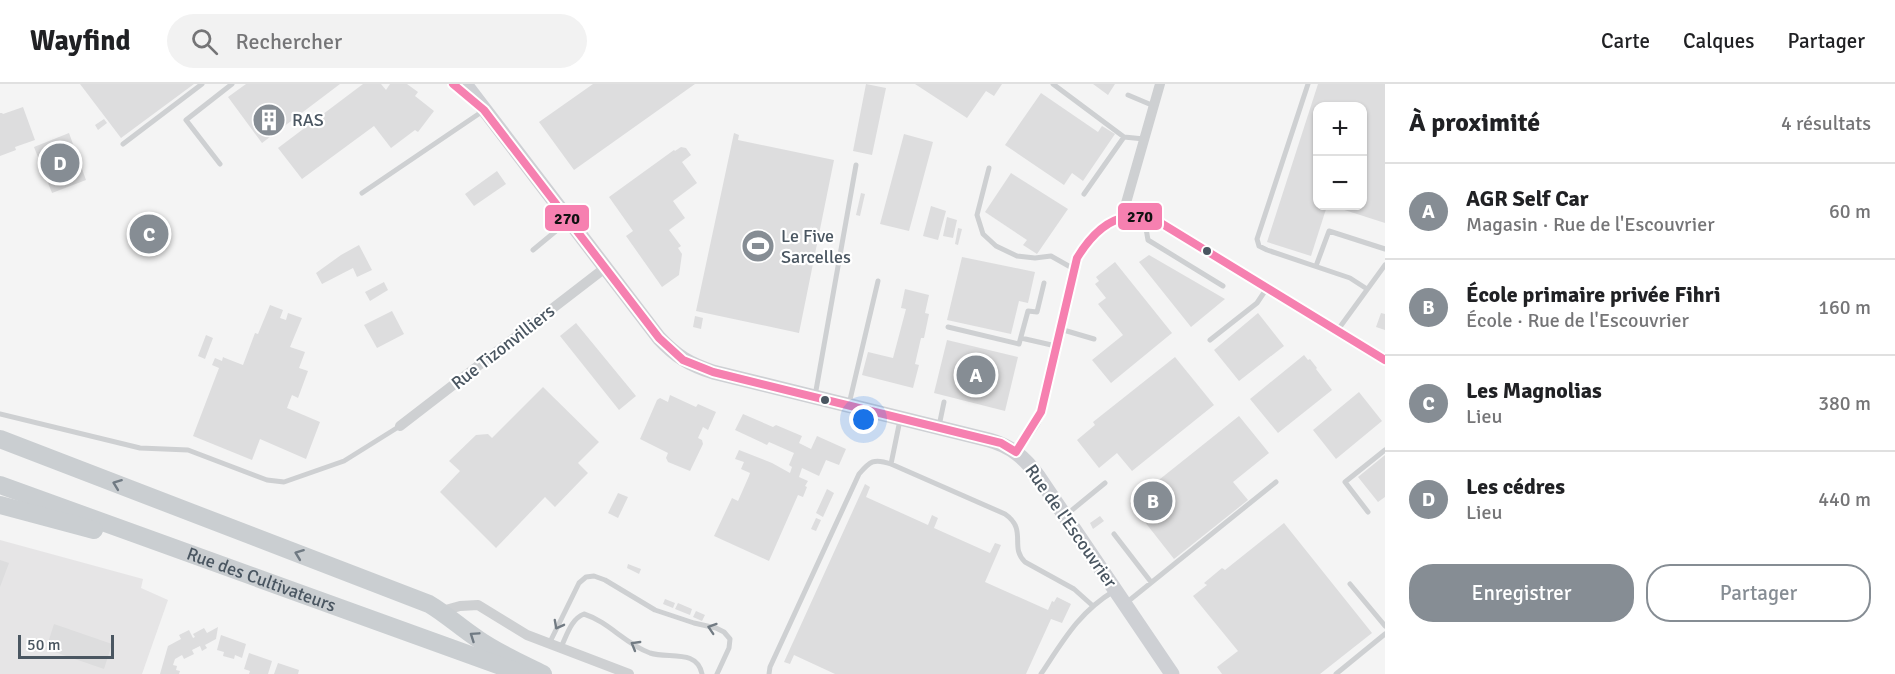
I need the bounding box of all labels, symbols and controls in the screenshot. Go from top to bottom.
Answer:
search box [167,14,587,68]
text: Wayfind [30,24,131,58]
icon: search [188,25,221,58]
text: Rechercher [236,28,342,55]
text: Carte [1601,28,1650,54]
text: Calques [1683,28,1754,54]
text: Partager [1787,28,1865,54]
building icon: RAS [251,102,287,138]
map controls [1313,102,1367,210]
button: + [1313,102,1367,156]
text: À proximité [1409,107,1540,139]
place label: RAS [292,109,324,131]
text: 4 résultats [1781,111,1871,136]
pin: D [40,140,80,185]
button: − [1313,156,1367,210]
text: AGR Self Car [1466,185,1589,212]
text: A [1422,199,1435,224]
text: 60 m [1829,199,1871,224]
line badge: 270 [1117,202,1163,231]
line badge: 270 [544,204,590,232]
text: 270 [1127,207,1153,227]
text: 270 [554,209,580,229]
pin: C [130,212,168,256]
text: Magasin · Rue de l'Escouvrier [1466,212,1715,237]
place label: Le Five Sarcelles [781,225,851,268]
sports icon: Le Five Sarcelles [740,228,776,264]
unlabelled marker [1201,245,1213,257]
text: École primaire privée Fihri [1466,281,1720,308]
text: B [1422,295,1435,320]
text: 160 m [1818,295,1871,320]
street label: Rue Tizonvilliers [447,300,559,394]
text: École · Rue de l'Escouvrier [1466,308,1689,333]
pin: A [956,352,996,398]
text: Les Magnolias [1466,377,1602,404]
text: C [1422,391,1435,416]
text: 380 m [1818,391,1871,416]
unlabelled marker [819,394,831,406]
text: Lieu [1466,404,1502,429]
your location [849,405,878,434]
street label: Rue de l'Escouvrier [1020,460,1122,592]
text: Les cédres [1466,473,1565,500]
one-way arrow [112,478,122,491]
pin: B [1134,478,1172,524]
text: D [1422,487,1435,512]
text: 440 m [1818,487,1871,512]
text: Lieu [1466,500,1502,525]
street label: Rue des Cultivateurs [184,542,339,617]
one-way arrow [294,548,304,561]
button: Enregistrer [1409,564,1634,622]
button: Partager [1646,564,1871,622]
one-way arrow [554,619,565,629]
one-way arrow [708,623,718,636]
scale bar [18,632,114,660]
one-way arrow [469,632,480,643]
text: 50 m [27,635,61,655]
one-way arrow [631,641,641,652]

